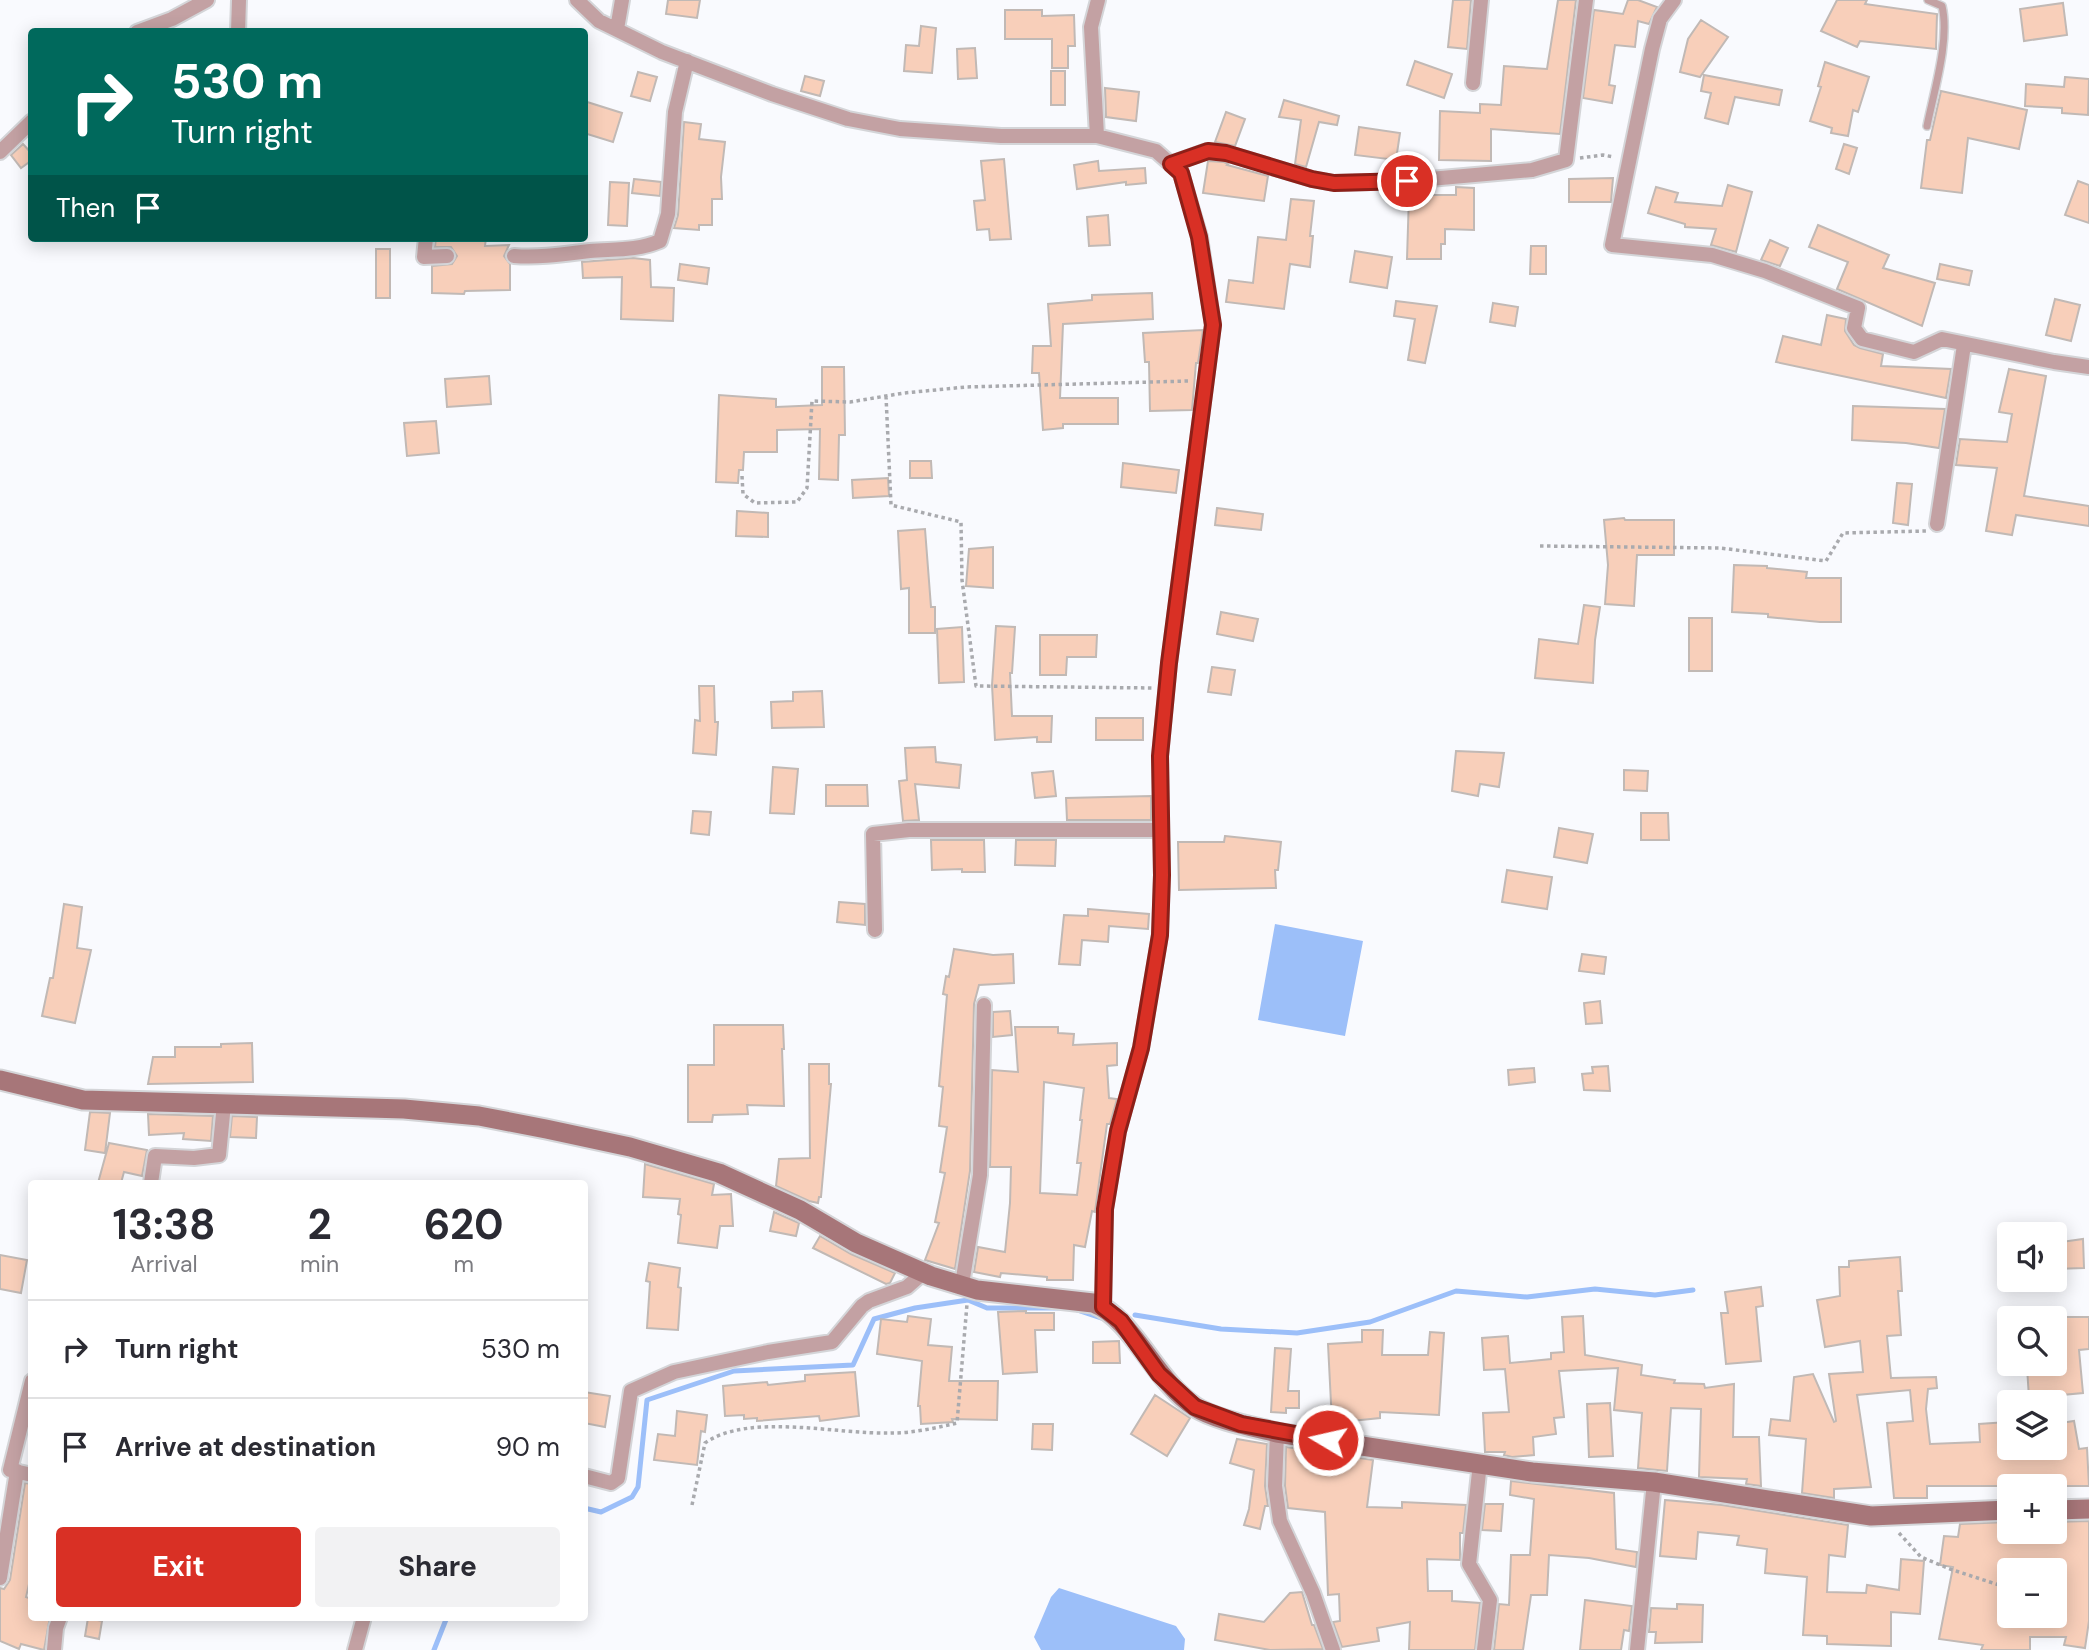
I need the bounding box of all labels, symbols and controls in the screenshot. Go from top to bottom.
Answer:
text: 530 m [171,49,323,113]
icon: right [56,56,147,147]
text: Turn right [171,111,313,153]
pin [1377,151,1437,211]
icon: arrive [1388,162,1426,200]
icon: arrive [129,189,167,227]
text: Then [56,191,115,225]
text: 13:38 [112,1197,216,1252]
text: 2 [308,1197,332,1252]
text: 620 [424,1197,504,1252]
map controls [1997,1222,2067,1628]
button: sound [1997,1222,2067,1292]
text: Arrival [131,1249,198,1279]
text: min [300,1249,339,1279]
text: m [453,1249,474,1279]
button: search [1997,1306,2067,1376]
icon: right [56,1330,94,1368]
text: Turn right [115,1332,239,1366]
text: 530 m [481,1332,560,1366]
button: layers [1997,1390,2067,1460]
position arrow [1291,1403,1365,1477]
icon: arrive [56,1428,94,1466]
text: Arrive at destination [115,1430,376,1464]
text: 90 m [496,1430,560,1464]
button: + [1997,1474,2067,1544]
button: Exit [56,1527,301,1607]
button: Share [315,1527,560,1607]
button: − [1997,1558,2067,1628]

